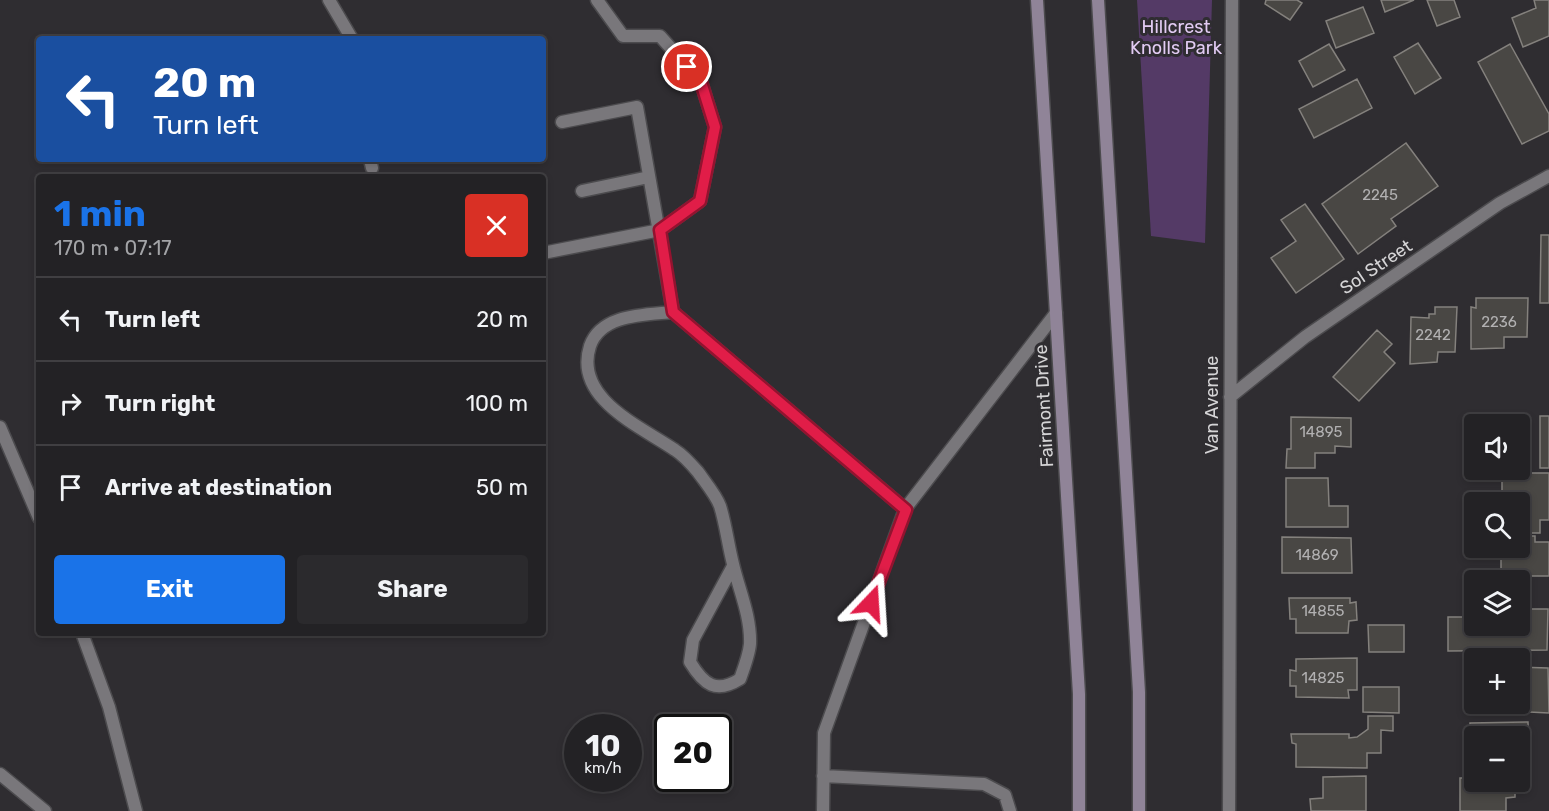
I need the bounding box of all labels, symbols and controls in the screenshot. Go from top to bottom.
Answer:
park label: Hillcrest Knolls Park [1130,16,1223,59]
pin [661,41,712,92]
icon: arrive [670,50,703,83]
text: 20 m [153,58,256,108]
icon: left [54,60,132,138]
text: Turn left [153,109,258,141]
house number: 2245 [1362,186,1398,204]
text: 1 min [54,192,146,235]
button: close [465,194,528,257]
street label: Sol Street [1336,235,1416,299]
text: 170 m · 07:17 [54,236,172,260]
icon: left [54,303,87,336]
text: Turn left [105,306,200,333]
text: 20 m [476,306,528,333]
house number: 2236 [1481,313,1517,331]
house number: 2242 [1415,326,1451,344]
street label: Fairmont Drive [1030,344,1058,468]
street label: Van Avenue [1201,356,1223,454]
icon: right [54,387,87,420]
text: Turn right [105,390,215,417]
text: 100 m [466,390,528,417]
map controls [1464,414,1530,792]
button: sound [1464,414,1530,480]
house number: 14895 [1299,423,1343,441]
icon: arrive [54,471,87,504]
text: Arrive at destination [105,474,332,501]
text: 50 m [476,474,528,501]
button: search [1464,492,1530,558]
house number: 14869 [1295,546,1339,564]
button: Exit [54,555,285,624]
button: Share [297,555,528,624]
button: layers [1464,570,1530,636]
position arrow [839,571,903,635]
house number: 14855 [1301,602,1345,620]
button: + [1464,648,1530,714]
house number: 14825 [1302,669,1345,687]
speed limit sign: 20 [654,714,732,792]
button: − [1464,726,1530,792]
text: 10 [585,728,621,764]
text: km/h [584,759,622,777]

